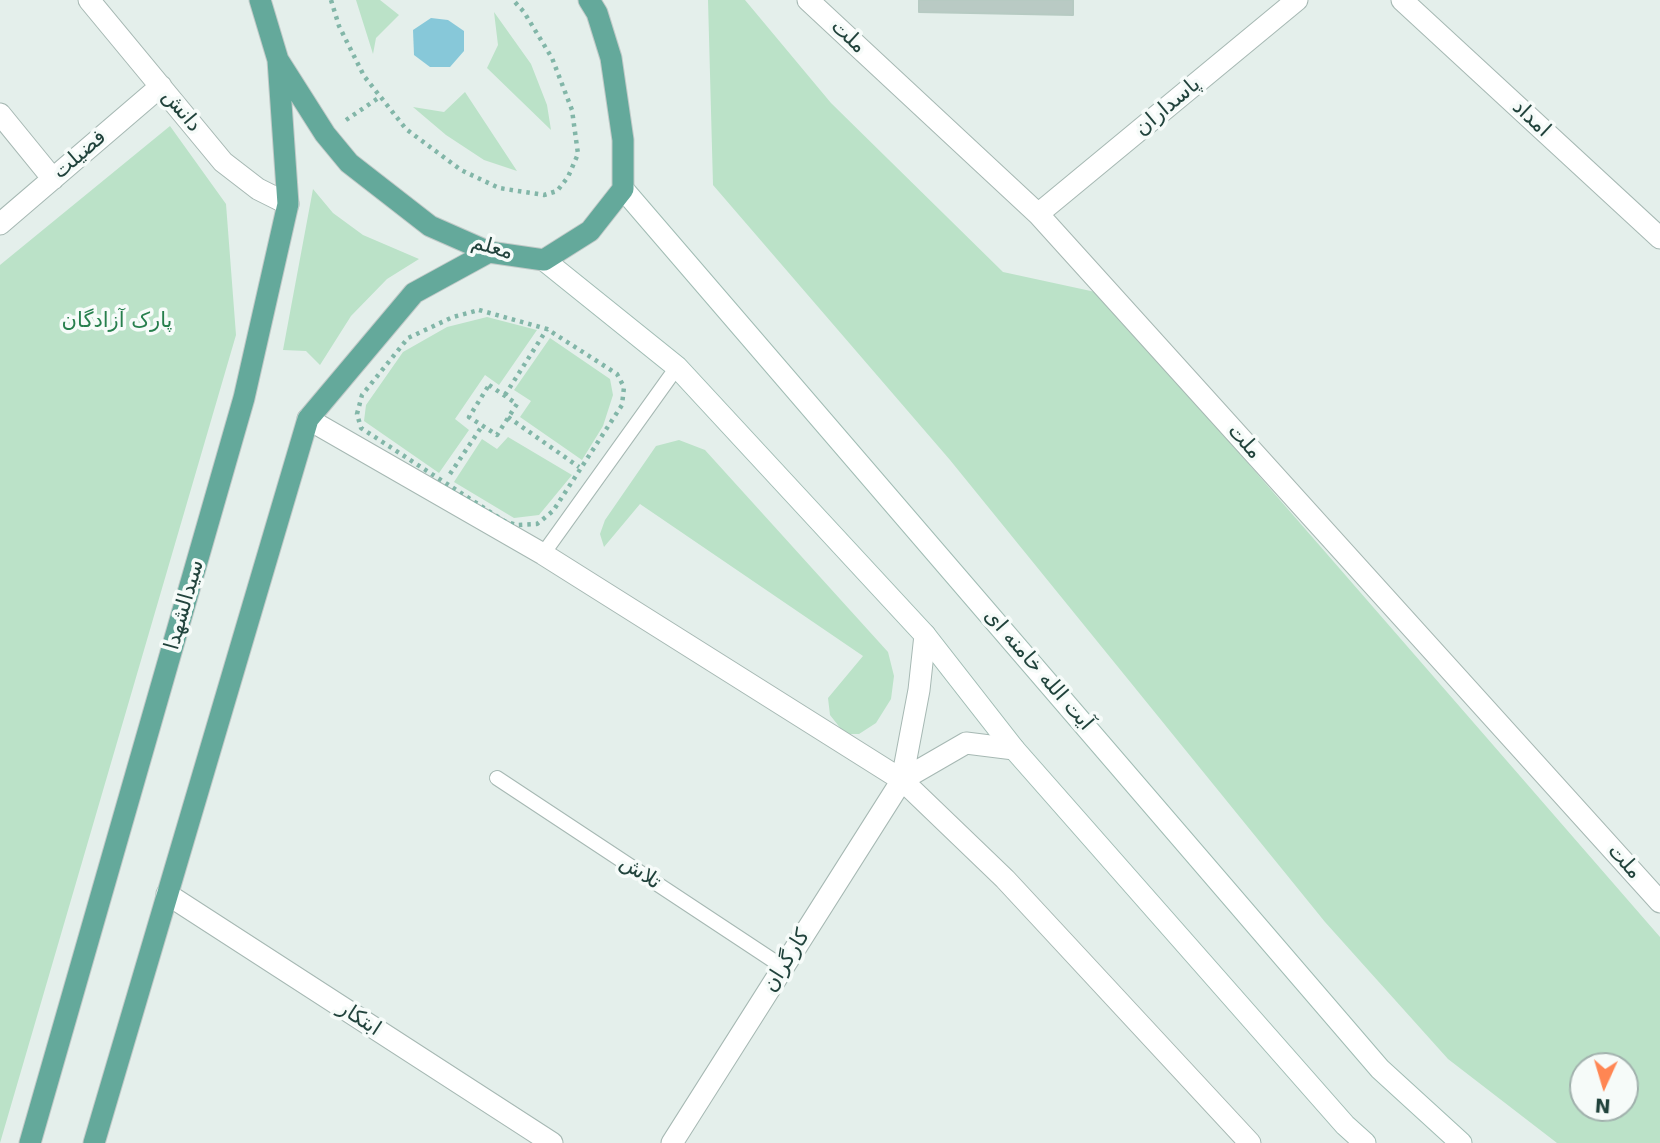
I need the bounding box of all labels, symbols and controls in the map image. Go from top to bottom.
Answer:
street label: ملت [825,15,871,59]
street label: پاسداران [1130,72,1206,142]
street label: دانش [156,85,206,137]
street label: امداد [1507,95,1555,143]
street label: فضیلت [48,125,112,185]
street label: معلم [468,230,516,266]
park label: پارک آزادگان [62,309,172,335]
street label: ملت [1222,419,1266,465]
street label: سیدالشهدا [160,557,210,653]
street label: آیت الله خامنه ای [978,604,1098,736]
street label: ملت [1602,839,1646,885]
street label: تلاش [615,850,665,896]
street label: کارگران [758,925,816,997]
street label: ابتکار [333,996,385,1042]
north arrow [1569,1052,1639,1122]
text: N [1594,1094,1611,1117]

